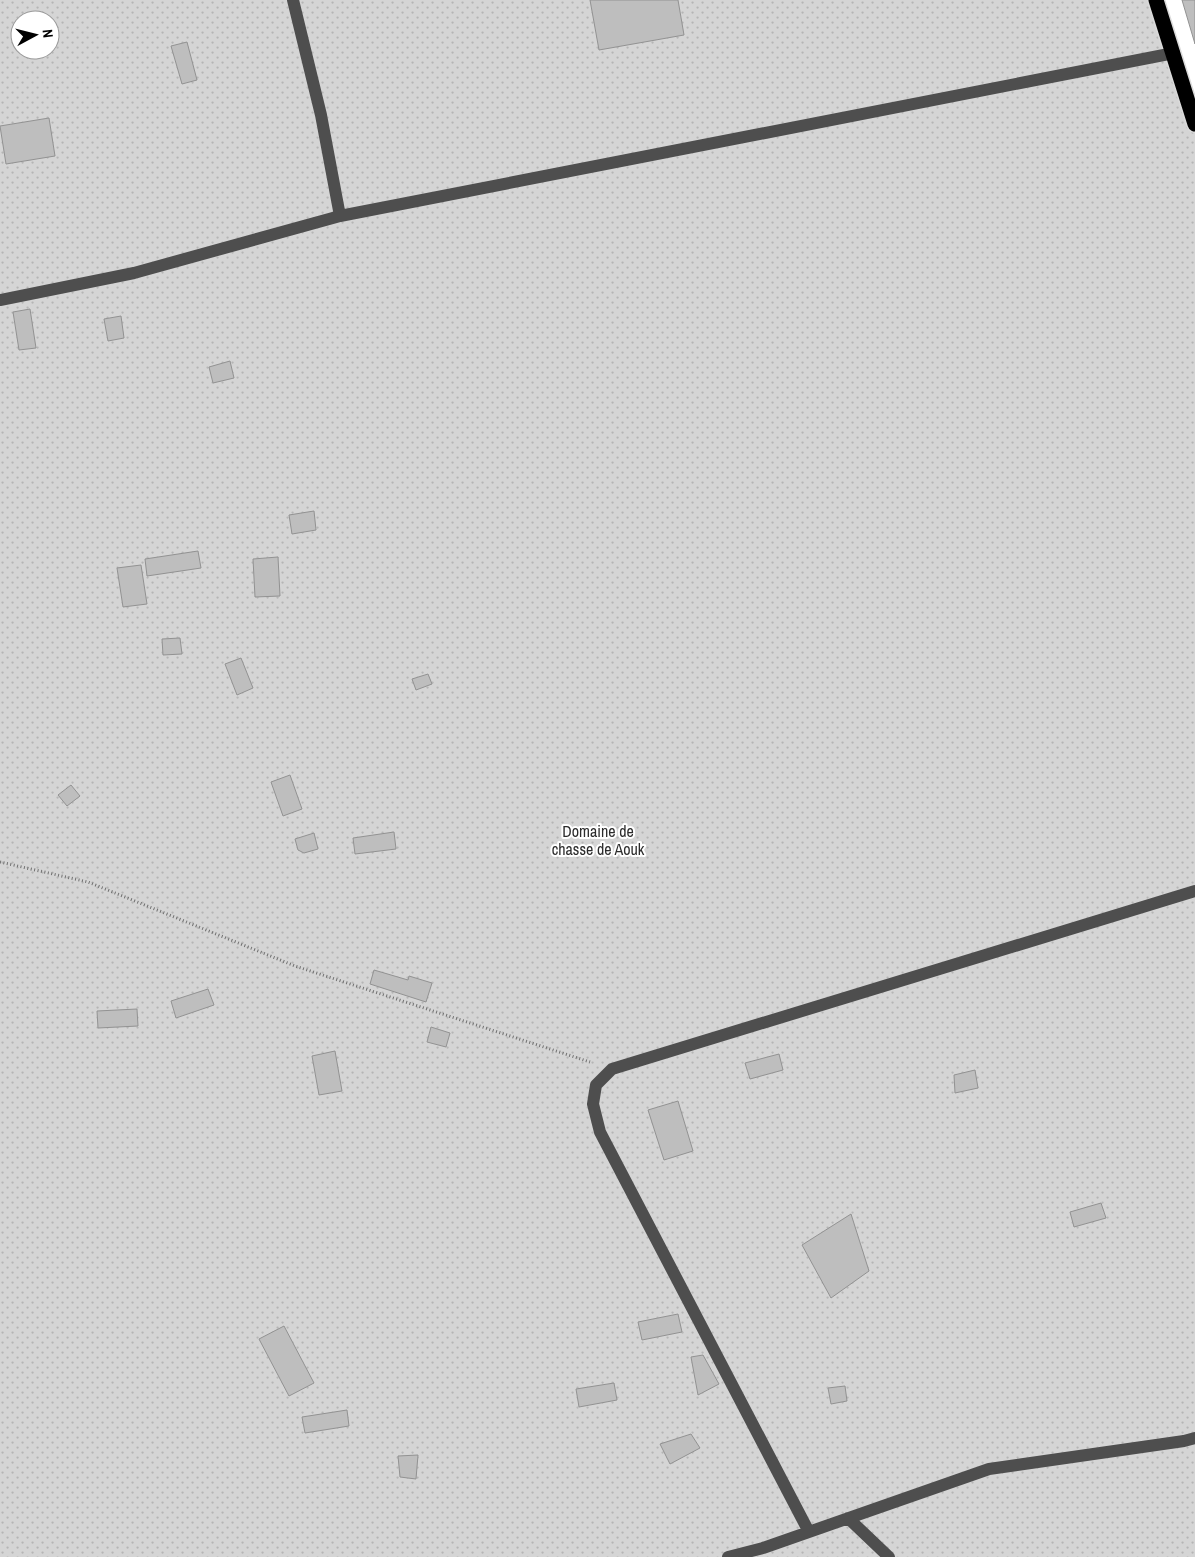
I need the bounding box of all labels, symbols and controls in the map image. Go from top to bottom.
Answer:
north arrow [10,10,60,60]
text: N [38,28,57,39]
park label: Domaine de chasse de Aouk [552,820,645,860]

